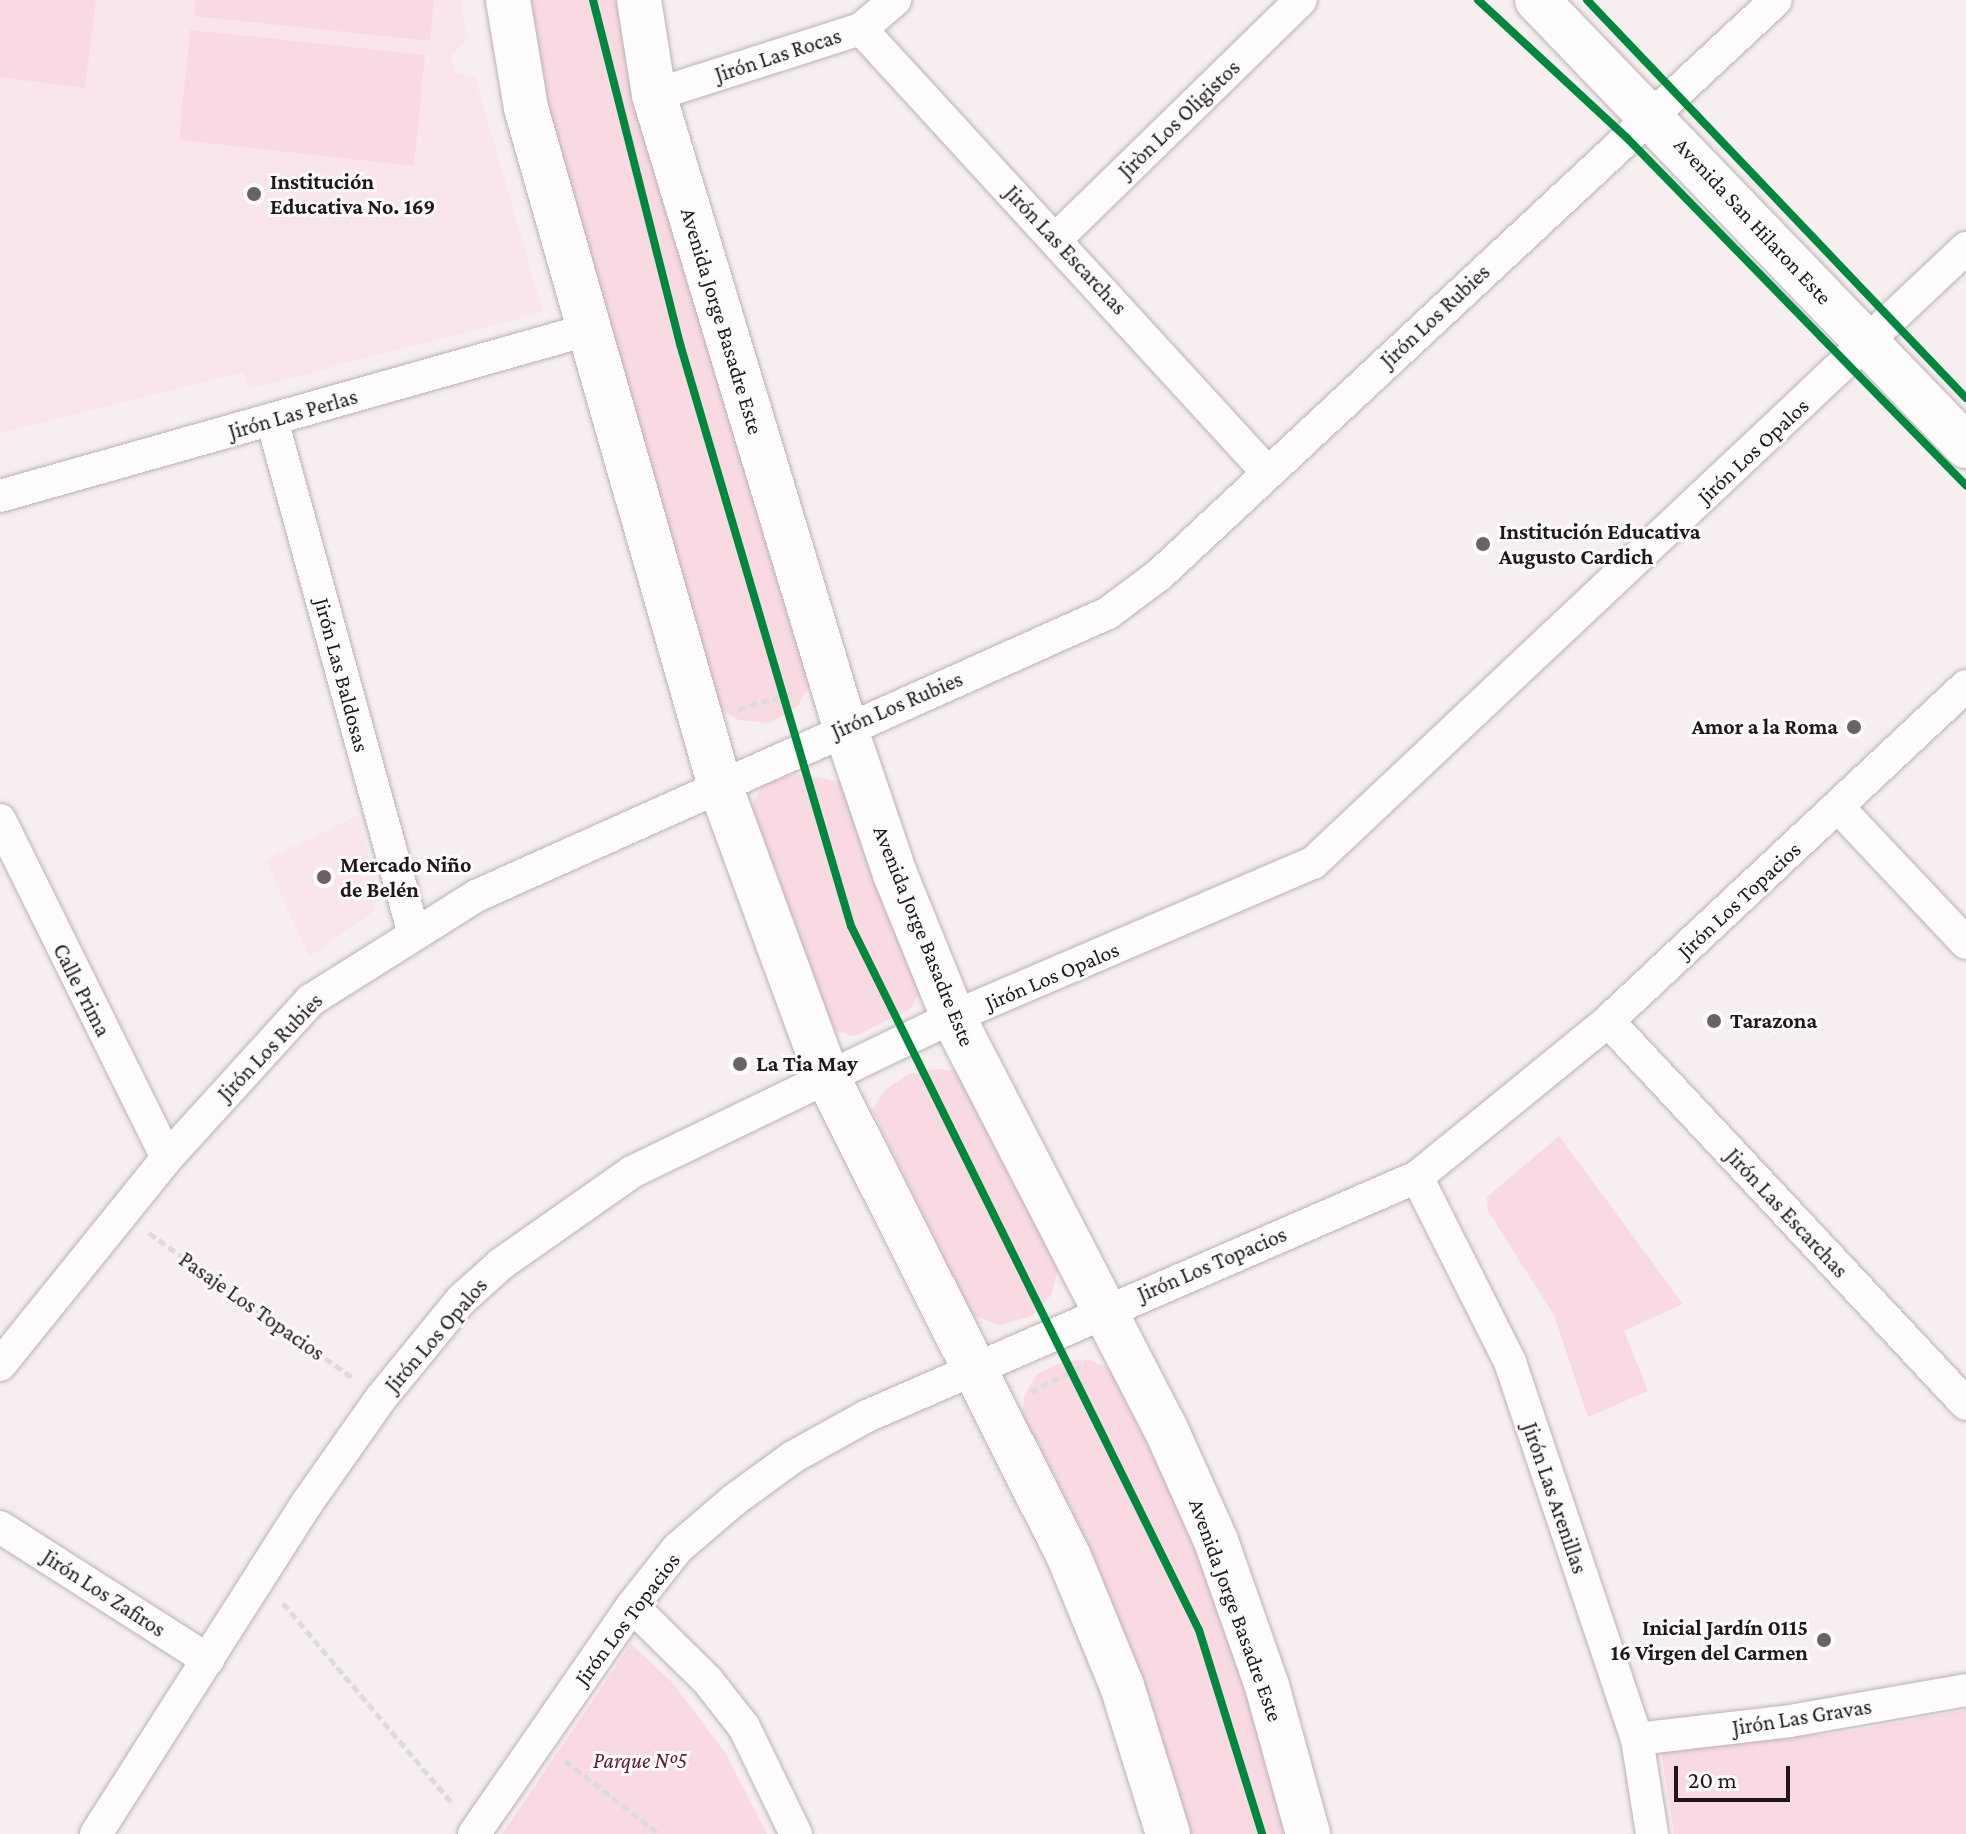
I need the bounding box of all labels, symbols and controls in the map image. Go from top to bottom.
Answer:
street label: Jirón Las Rocas [711,22,845,88]
street label: Jiròn Los Oligistos [1113,54,1245,184]
street label: Avenida San Hilaron Este [1669,132,1837,310]
place label: Institución Educativa No. 169 [270,168,435,220]
street label: Jirón Las Escarchas [999,180,1133,320]
marker: Institución Educativa No. 169 [245,185,263,203]
street label: Avenida Jorge Basadre Este [675,205,769,437]
street label: Jirón Los Rubies [1375,259,1495,373]
street label: Jirón Las Perlas [225,383,361,445]
street label: Jirón Los Opalos [1692,393,1814,509]
place label: Institución Educativa Augusto Cardich [1499,518,1700,570]
marker: Institución Educativa Augusto Cardich [1474,535,1492,553]
street label: Jirón Las Baldosas [309,595,375,755]
street label: Jirón Los Rubies [827,665,967,745]
place label: Amor a la Roma [1692,714,1838,740]
marker: Amor a la Roma [1845,718,1863,736]
street label: Avenida Jorge Basadre Este [868,822,980,1050]
street label: Jirón Los Topacios [1672,836,1806,964]
place label: Mercado Niño de Belén [340,851,471,902]
marker: Mercado Niño de Belén [315,868,333,886]
street label: Jirón Los Opalos [981,936,1123,1016]
street label: Calle Prima [47,939,117,1041]
street label: Jirón Los Rubies [212,987,328,1107]
place label: Tarazona [1730,1008,1817,1034]
marker: Tarazona [1705,1012,1723,1030]
place label: La Tia May [756,1051,858,1077]
marker: La Tia May [731,1055,749,1073]
street label: Jirón Las Escarchas [1720,1143,1854,1283]
street label: Jirón Los Topacios [1133,1221,1291,1307]
street label: Pasaje Los Topacios [174,1246,330,1366]
street label: Jirón Los Opalos [379,1272,493,1398]
street label: Jirón Las Arenillas [1517,1419,1593,1577]
street label: Avenida Jorge Basadre Este [1183,1495,1289,1725]
street label: Jirón Los Zafiros [37,1543,171,1643]
street label: Jirón Los Topacios [568,1547,686,1691]
place label: Inicial Jardín 0115 16 Virgen del Carmen [1611,1614,1808,1666]
marker: Inicial Jardín 0115 16 Virgen del Carmen [1815,1631,1833,1649]
street label: Jirón Las Gravas [1730,1693,1874,1741]
park label: Parque Nº5 [593,1748,687,1774]
scale bar [1678,1750,1794,1800]
text: 20 m [1688,1766,1737,1793]

